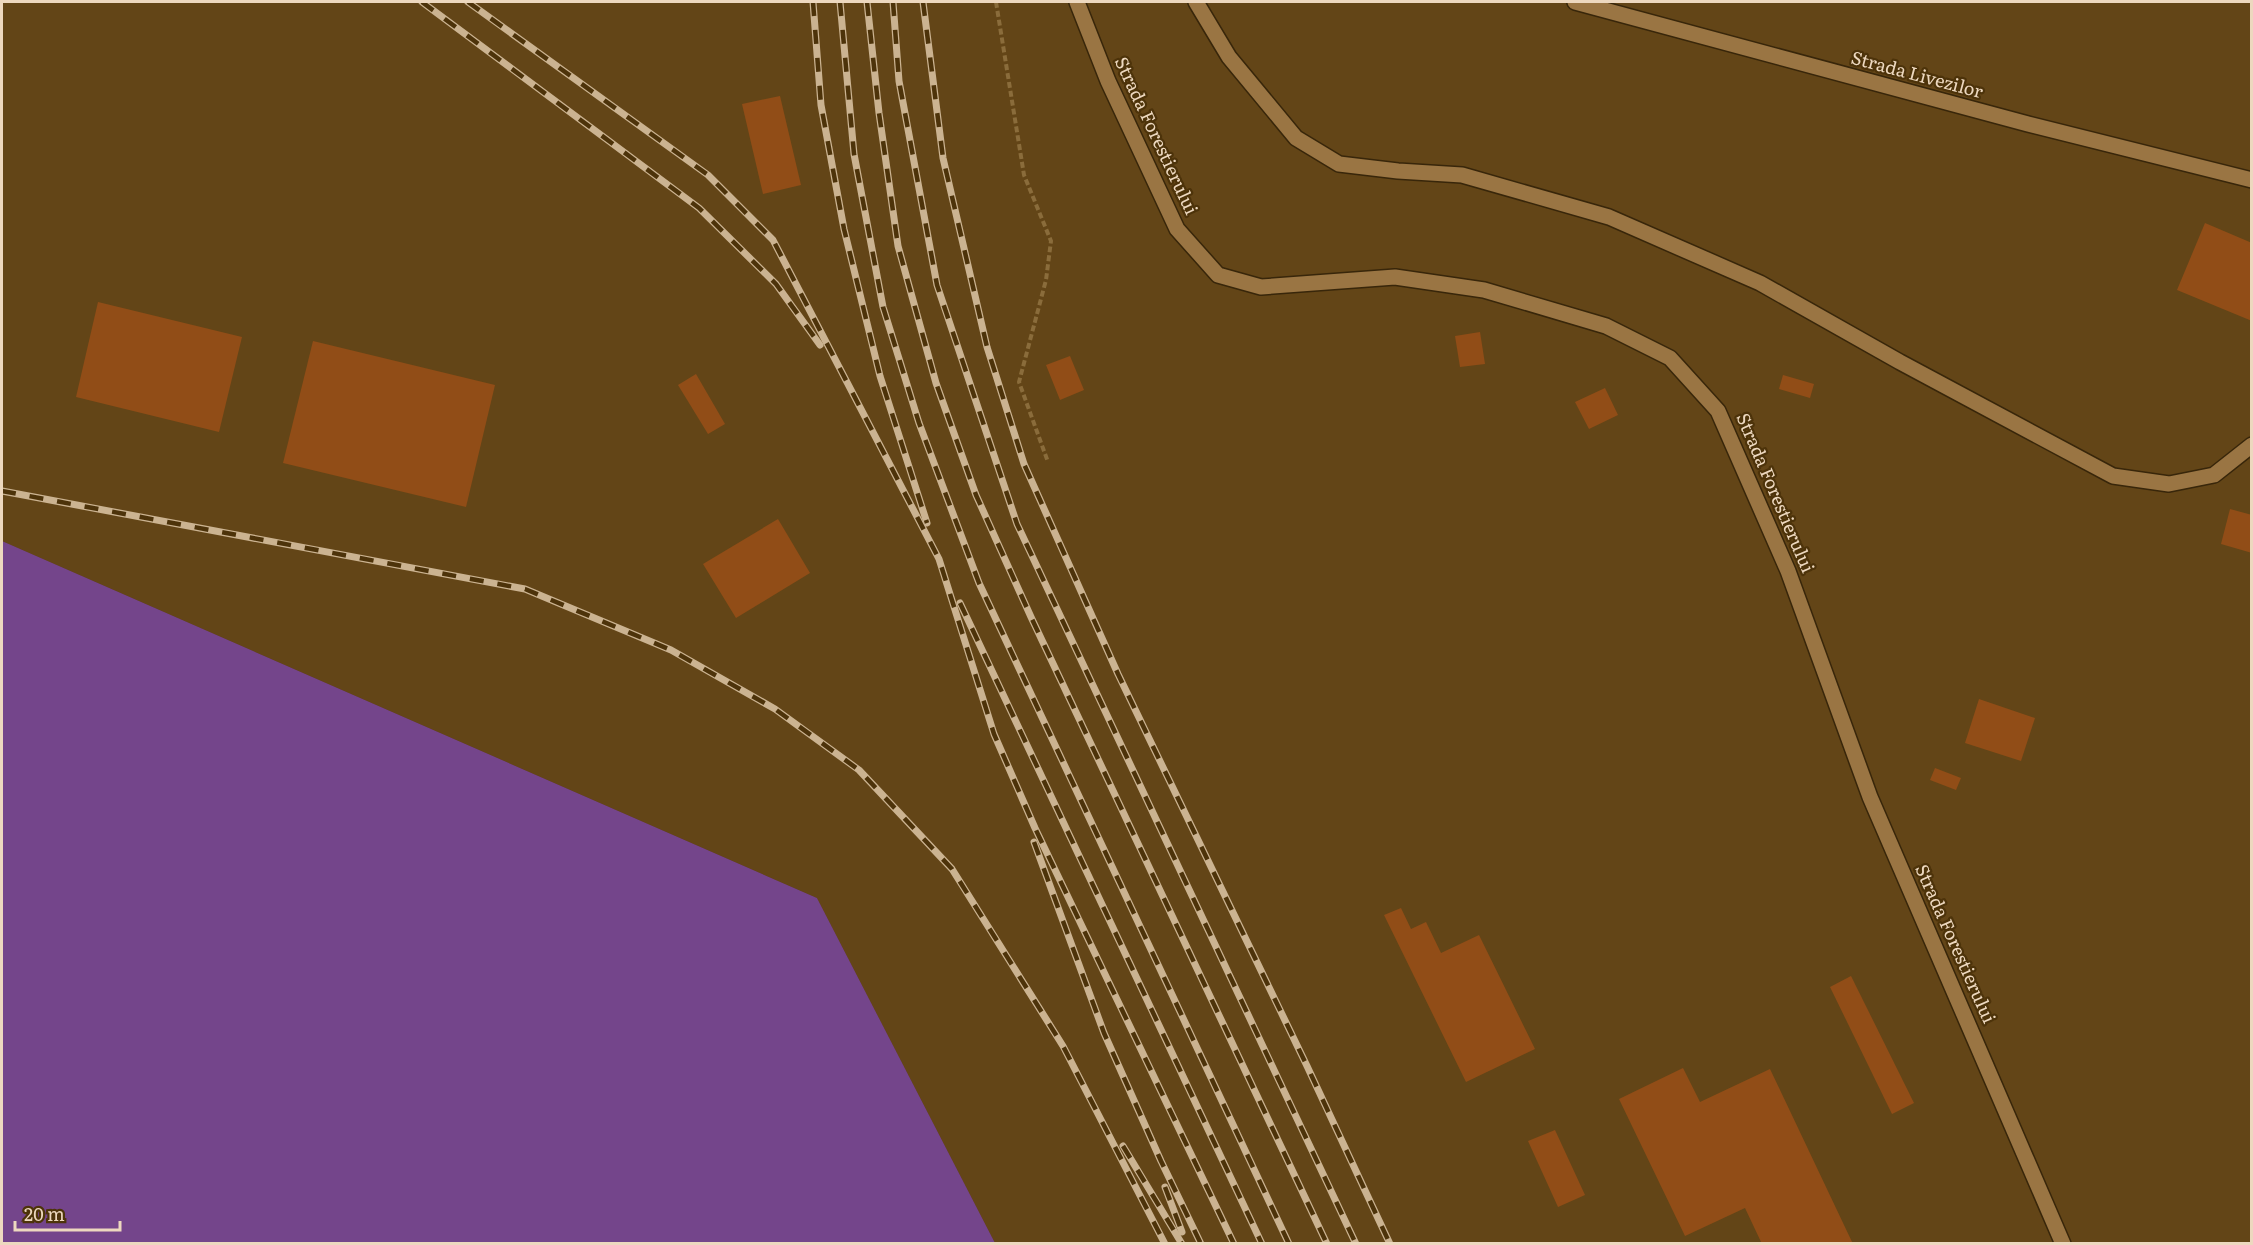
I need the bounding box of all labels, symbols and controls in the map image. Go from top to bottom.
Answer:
street label: Strada Livezilor [1848,43,1987,104]
street label: Strada Forestierului [1109,52,1206,219]
street label: Strada Forestierului [1730,408,1822,577]
street label: Strada Forestierului [1909,860,2004,1027]
scale bar [15,1194,120,1232]
text: 20 m [24,1200,65,1227]

